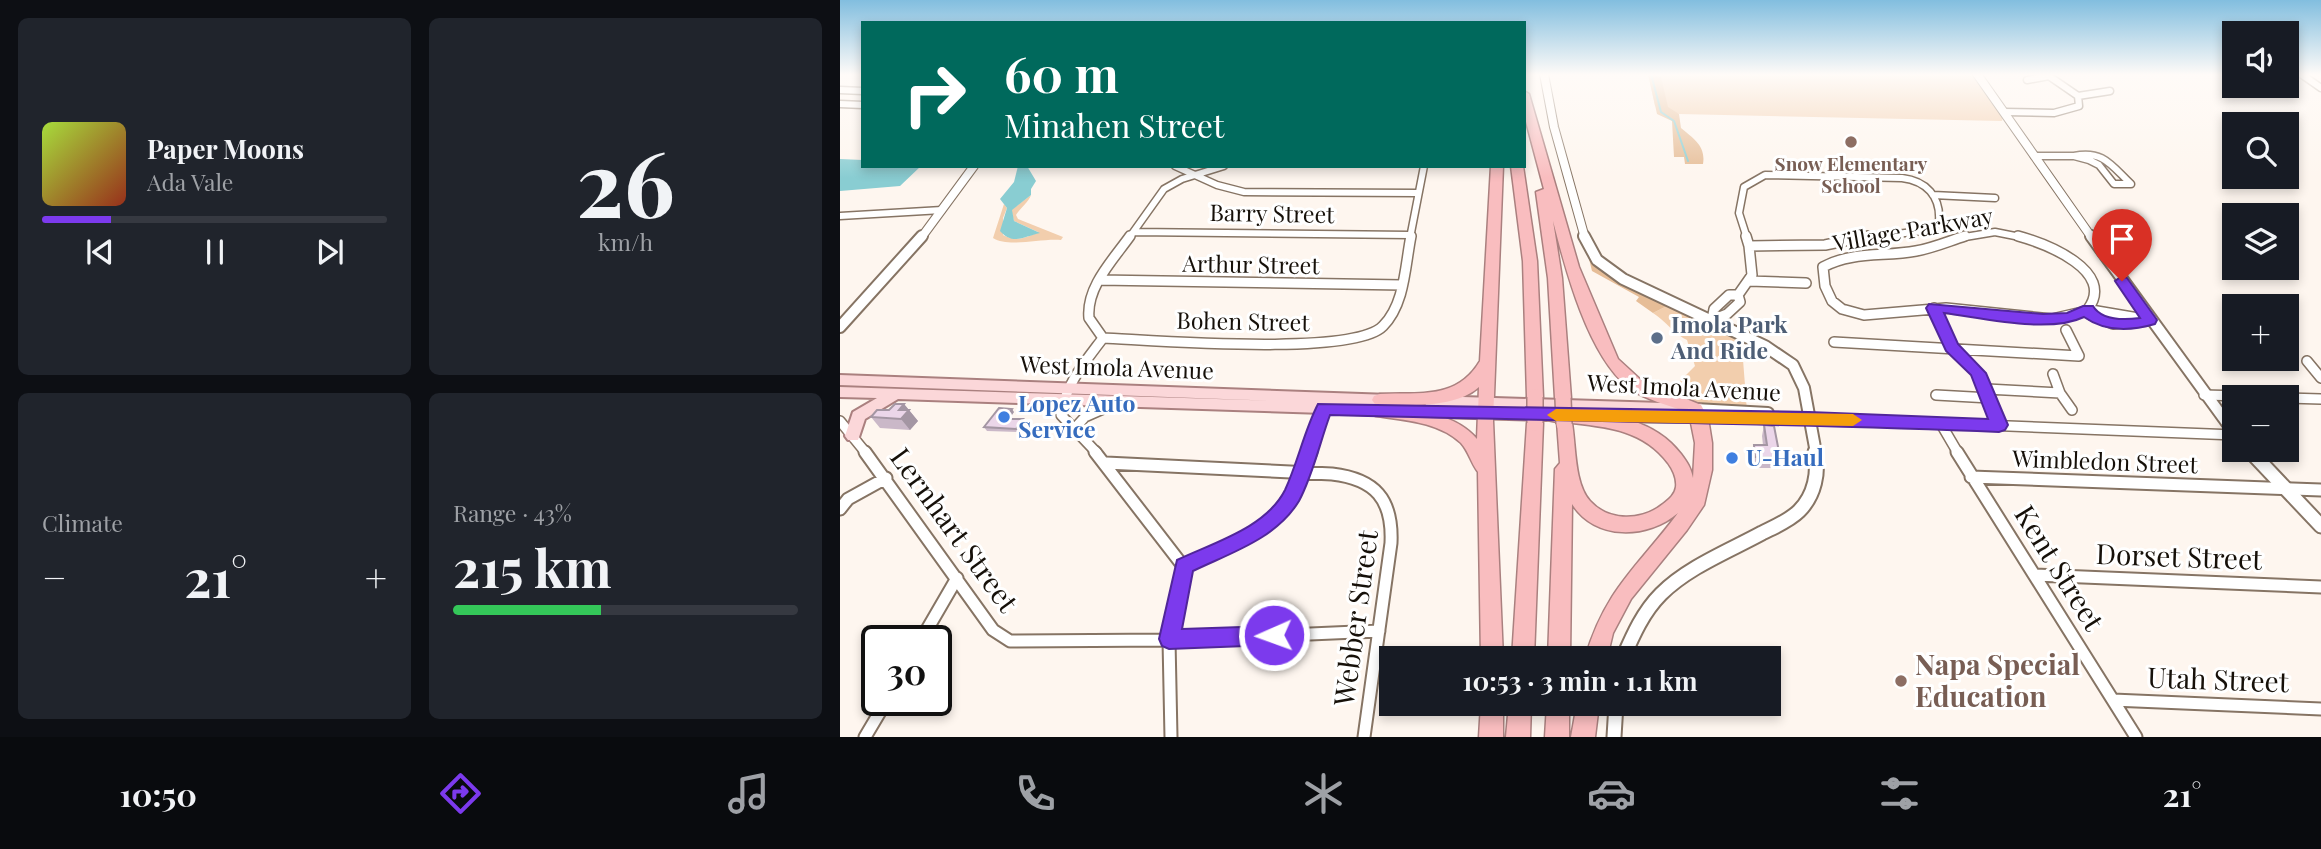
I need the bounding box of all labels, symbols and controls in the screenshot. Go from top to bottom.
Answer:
map controls [2222,21,2299,462]
button: sound [2222,21,2299,98]
text: 60 m [1004,40,1119,105]
icon: right [889,49,980,140]
text: Minahen Street [1004,103,1224,146]
button: search [2222,112,2299,189]
text: 26 [576,120,675,241]
text: Paper Moons [147,131,304,166]
marker: Snow Elementary School [1843,134,1859,150]
place label: Snow Elementary School [1775,150,1928,198]
text: Ada Vale [147,166,234,197]
street label: Barry Street [1209,196,1336,229]
street label: Village Parkway [1829,199,1996,258]
button: layers [2222,203,2299,280]
pin [2092,209,2152,281]
icon: arrive [2103,220,2141,258]
text: km/h [598,226,653,257]
icon: previous [81,233,119,271]
icon: pause [196,233,234,271]
icon: next [311,233,349,271]
street label: Arthur Street [1181,247,1321,280]
button: + [2222,294,2299,371]
street label: Bohen Street [1176,304,1311,337]
place label: Imola Park And Ride [1670,308,1788,365]
marker: Imola Park And Ride [1649,330,1665,346]
street label: West Imola Avenue [1019,348,1214,385]
street label: West Imola Avenue [1585,366,1782,407]
button: − [2222,385,2299,462]
place label: Lopez Auto Service [1018,387,1135,444]
marker: Lopez Auto Service [996,409,1012,425]
street label: Lernhart Street [883,440,1028,619]
place label: U-Haul [1746,441,1824,472]
street label: Wimbledon Street [2011,442,2199,479]
marker: U-Haul [1724,450,1740,466]
text: Range · 43% [453,497,572,528]
street label: Kent Street [2007,498,2114,638]
text: Climate [42,507,123,538]
street label: Webber Street [1324,526,1385,709]
text: 215 km [453,532,612,601]
street label: Dorset Street [2095,534,2264,577]
text: 21° [184,542,247,611]
text: − [42,551,67,602]
text: + [365,551,387,602]
position arrow [1237,598,1311,672]
speed limit sign: 30 [861,625,952,716]
place label: Napa Special Education [1915,645,2080,714]
street label: Utah Street [2147,658,2291,699]
text: 10:53 · 3 min · 1.1 km [1463,663,1697,698]
marker: Napa Special Education [1893,673,1909,689]
icon: directions [436,769,485,818]
icon: music [724,769,773,818]
icon: phone [1011,769,1060,818]
icon: climate [1299,769,1348,818]
icon: car [1587,769,1636,818]
icon: filters [1875,769,1924,818]
text: 10:50 [119,772,197,815]
text: 21° [2163,772,2201,815]

